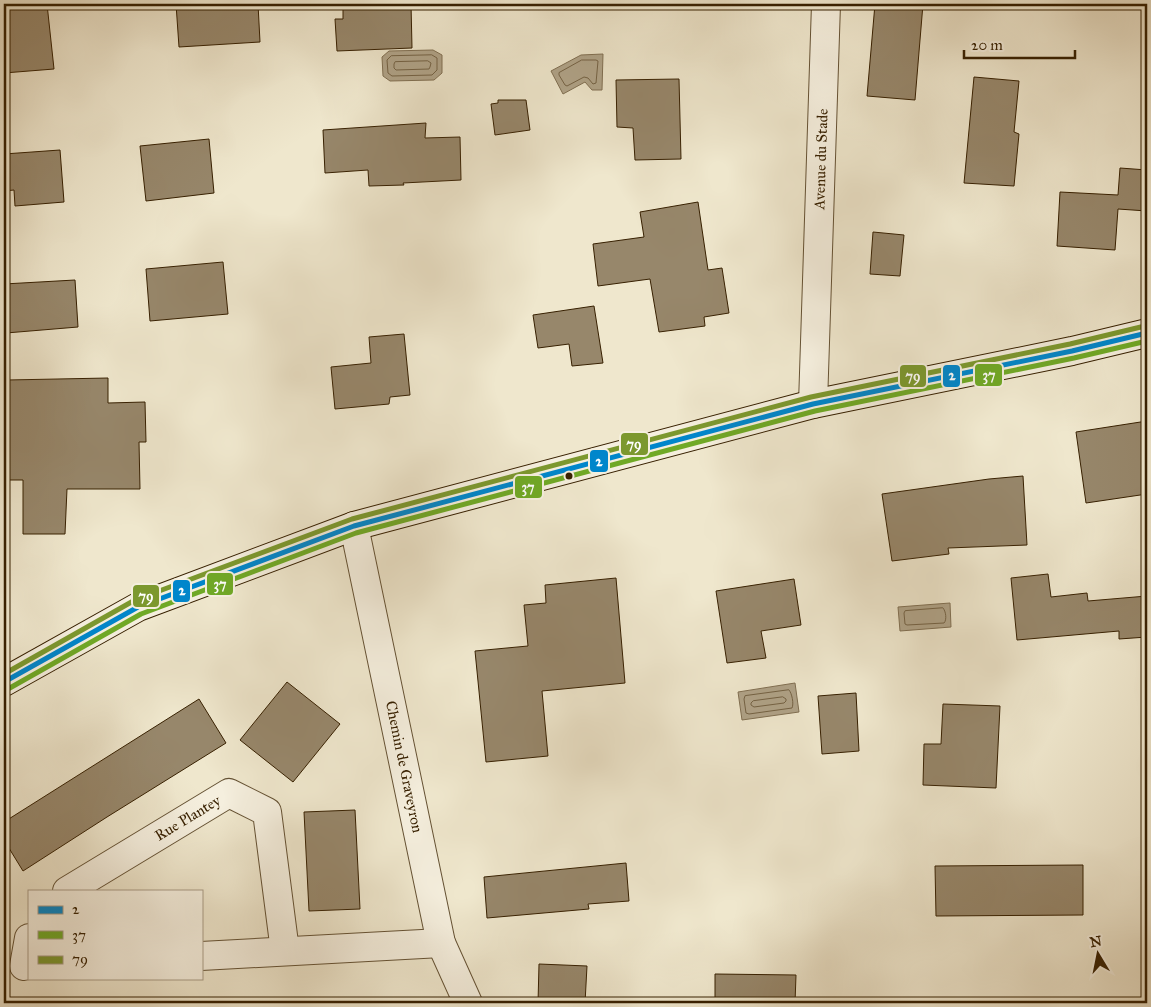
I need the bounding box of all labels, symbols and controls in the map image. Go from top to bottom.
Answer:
scale bar [964,28,1075,60]
text: 20 m [971,36,1003,54]
street label: Avenue du Stade [810,108,832,211]
line badge: 37 [974,363,1003,387]
line badge: 79 [899,364,927,388]
line badge: 2 [942,364,961,388]
text: 2 [949,367,957,384]
text: 37 [982,367,996,385]
text: 79 [906,368,921,386]
line badge: 79 [620,432,649,456]
text: 79 [627,436,642,454]
line badge: 2 [589,449,609,473]
text: 2 [596,453,604,470]
unlabelled marker [564,471,574,481]
line badge: 37 [514,475,543,499]
text: 37 [521,479,535,497]
line badge: 37 [206,572,234,596]
text: 37 [213,576,227,594]
line badge: 2 [172,579,191,603]
text: 2 [179,582,187,599]
line badge: 79 [132,584,160,608]
text: 79 [139,588,154,606]
street label: Chemin de Graveyron [382,699,427,834]
street label: Rue Plantey [152,791,225,845]
legend [28,890,202,980]
text: 2 [72,900,80,918]
text: 37 [72,926,86,944]
north arrow [1074,930,1124,980]
text: N [1089,932,1103,951]
text: 79 [72,950,88,968]

